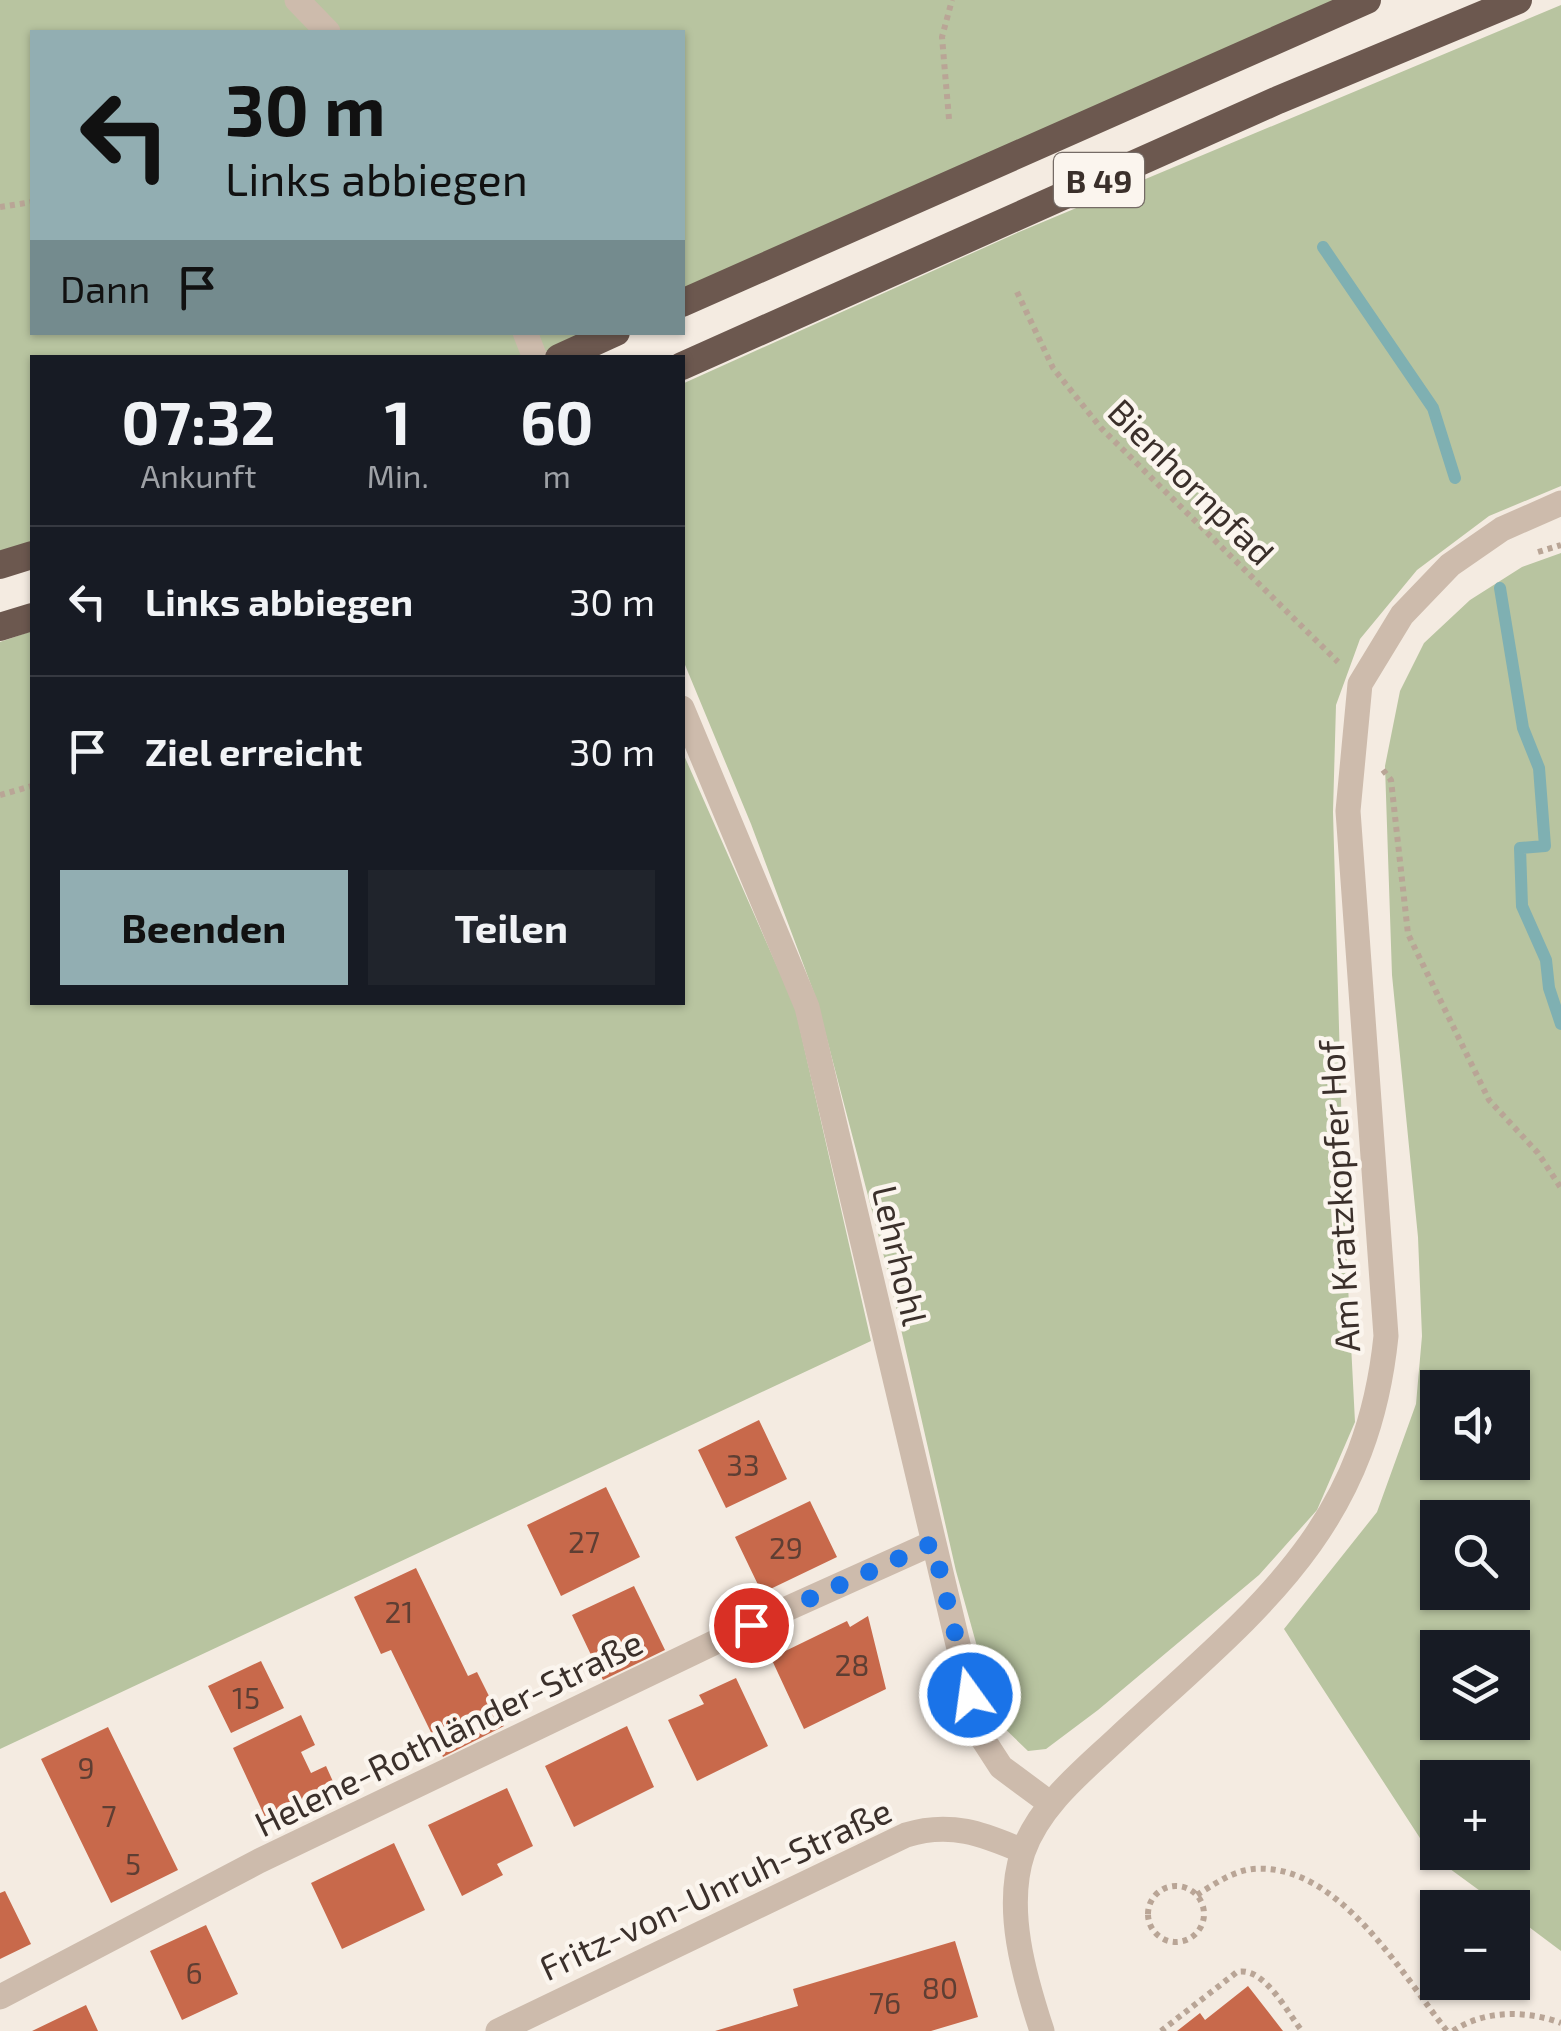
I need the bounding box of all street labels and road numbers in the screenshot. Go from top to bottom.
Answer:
road number: B 49 [1054,153,1144,207]
street label: Bienhornpfad [1100,389,1284,573]
street label: Am Kratzkopfer Hof [1309,1038,1367,1353]
street label: Lehrhohl [865,1181,938,1330]
street label: Helene-Rothländer-Straße [247,1620,649,1844]
street label: Fritz-von-Unruh-Straße [532,1788,898,1988]

